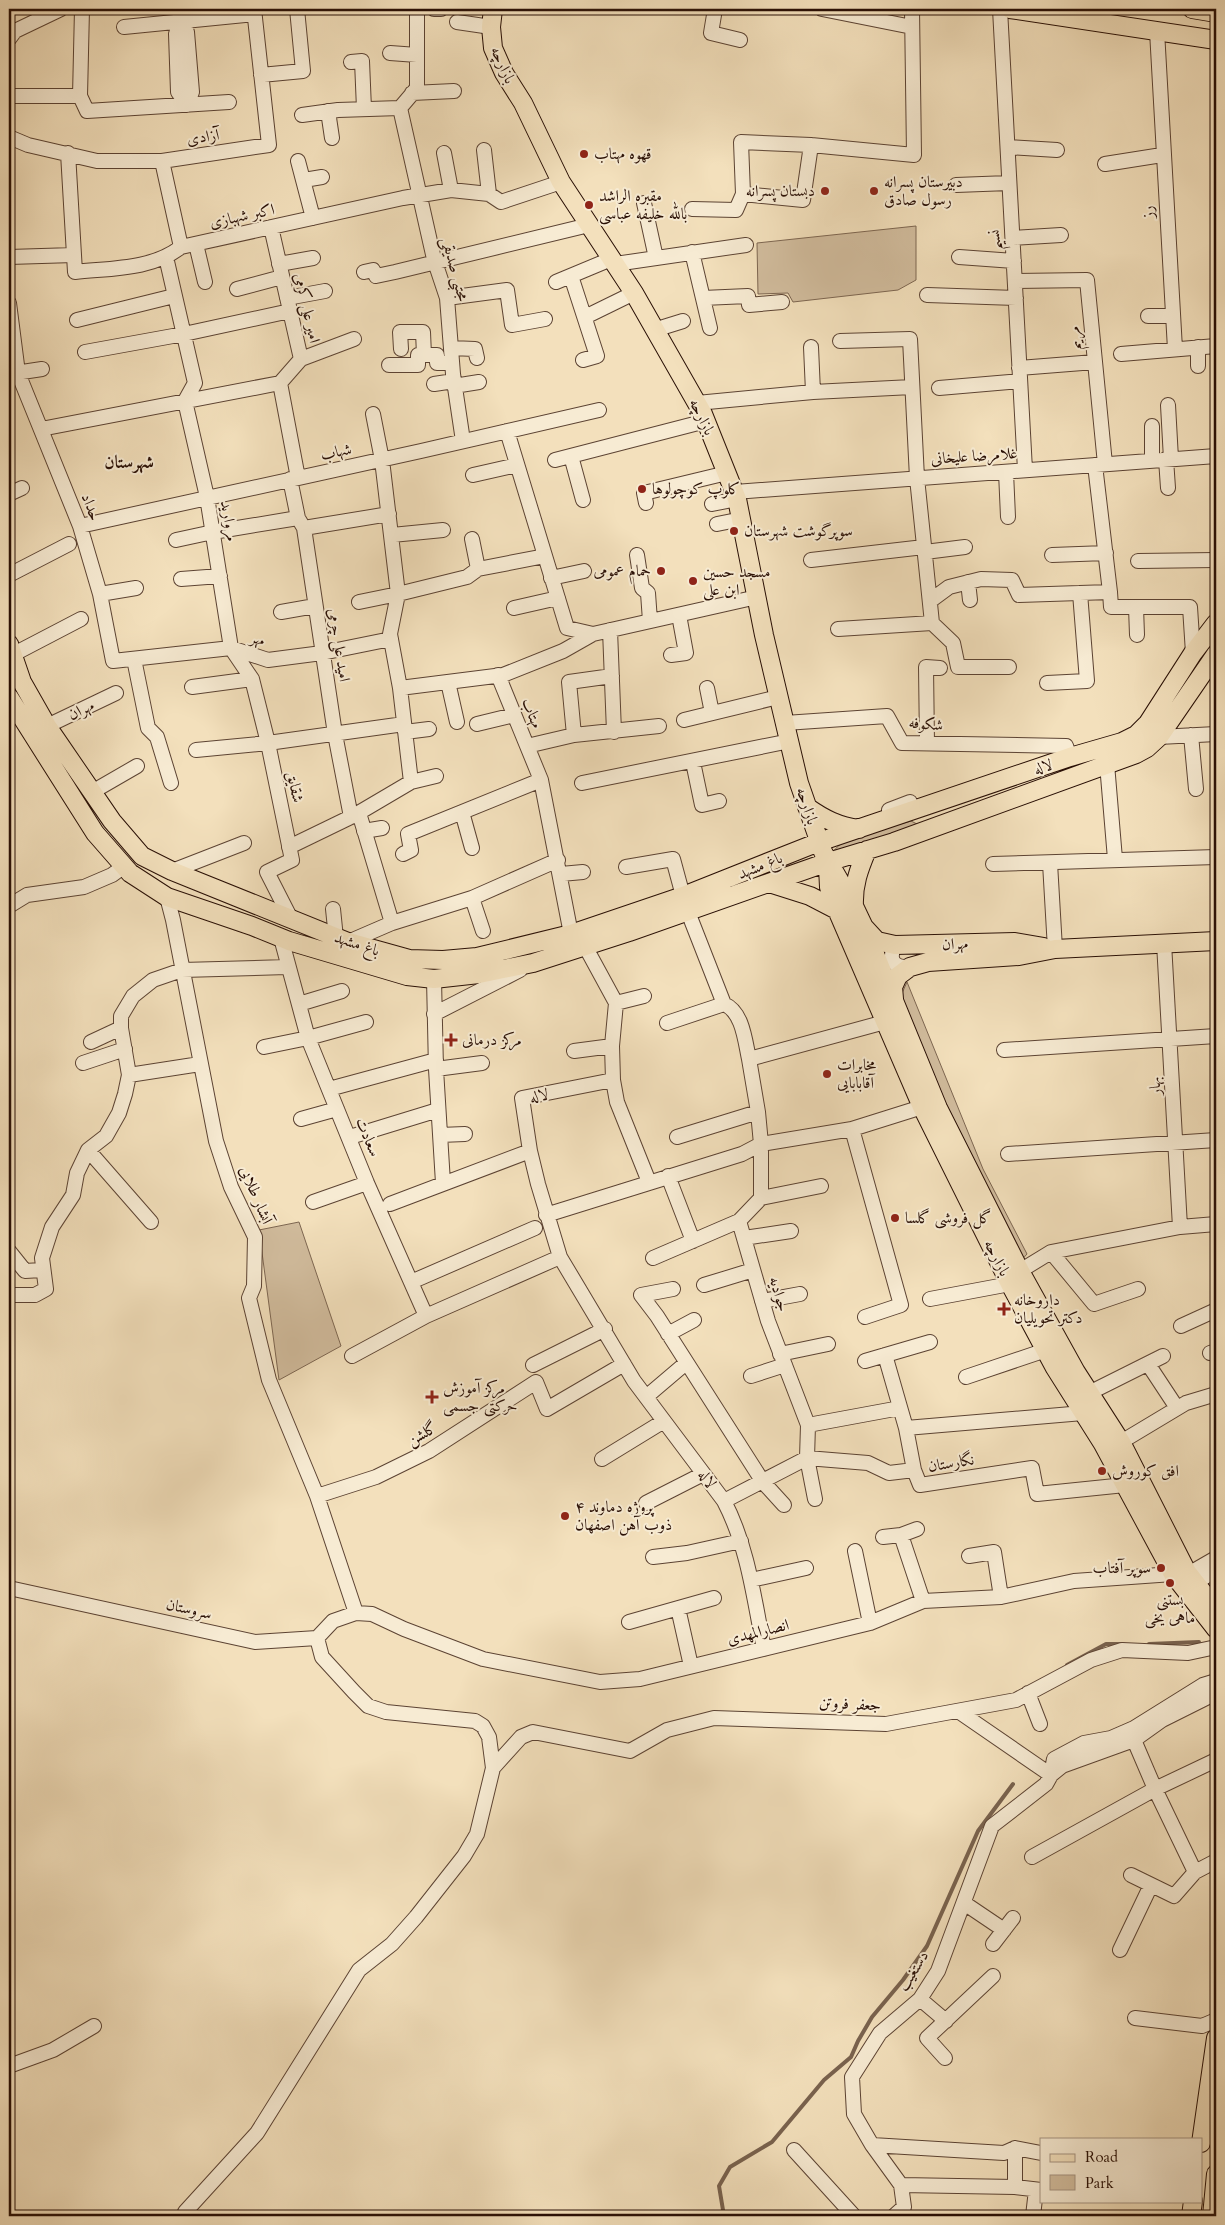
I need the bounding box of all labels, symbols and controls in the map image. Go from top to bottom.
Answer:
street label: بازارچه [485,43,521,87]
street label: آزادی [185,123,222,150]
place label: قهوه مهتاب [594,143,652,165]
marker: قهوه مهتاب [578,148,590,160]
place label: دبیرستان پسرانه رسول صادق [884,171,963,211]
place label: دبستان پسرانه [746,180,815,203]
place label: مقبره الراشد بالله خلیفه عباسی [599,185,687,225]
marker: دبستان پسرانه [819,185,831,197]
marker: دبیرستان پسرانه رسول صادق [868,185,880,197]
street label: اکبر شهبازی [207,198,277,234]
marker: مقبره الراشد بالله خلیفه عباسی [583,199,595,211]
street label: رز [1137,205,1160,221]
street label: نسیم [983,229,1012,251]
street label: مجتبی صدیقی [434,234,474,304]
street label: امیر علی کرمی [288,271,326,345]
street label: مریم [1063,325,1090,351]
street label: بازارچه [684,395,720,439]
street label: شهاب [318,438,354,466]
street label: غلامرضا علیخانی [930,442,1018,470]
district label: شهرستان [104,450,154,475]
place label: کلوپ کوچولوها [652,478,740,500]
marker: کلوپ کوچولوها [636,483,648,495]
street label: حداد [76,490,106,524]
street label: مروارید [215,499,243,543]
place label: سوپرگوشت شهرستان [744,520,853,542]
marker: سوپرگوشت شهرستان [728,525,740,537]
place label: حمام عمومی [594,560,651,585]
place label: مسجد حسین ابن علی [703,561,770,601]
marker: حمام عمومی [655,565,667,577]
marker: مسجد حسین ابن علی [687,575,699,587]
street label: امید علی چرمی [322,607,356,683]
street label: مهر [246,626,268,652]
street label: مهران [64,694,98,726]
street label: مهتاب [516,695,548,731]
street label: شکوفه [908,712,944,736]
street label: لاله [1030,753,1056,780]
street label: شقایق [281,769,309,805]
street label: بازارچه [791,784,823,828]
street label: باغ مشهد [734,847,787,887]
street label: باغ مشهد [331,926,383,964]
street label: مهران [941,933,969,955]
place label: مرکز درمانی [462,1029,522,1051]
marker: مرکز درمانی [444,1033,458,1047]
place label: مخابرات آقابابایی [837,1054,877,1094]
marker: مخابرات آقابابایی [821,1068,833,1080]
street label: بهار [1144,1076,1167,1098]
street label: لاله [527,1083,551,1109]
street label: سعادت [350,1114,386,1160]
street label: آبشار طلایی [234,1163,279,1229]
place label: گل فروشی گلسا [905,1207,992,1229]
marker: گل فروشی گلسا [889,1212,901,1224]
street label: بازارچه [978,1236,1016,1280]
street label: جوادیه [763,1274,795,1314]
place label: داروخانه دکتر تحویلیان [1014,1289,1082,1329]
marker: داروخانه دکتر تحویلیان [998,1303,1010,1315]
place label: مرکز آموزش حرکتی جسمی [443,1377,518,1417]
marker: مرکز آموزش حرکتی جسمی [425,1390,439,1404]
street label: گلشن [403,1417,441,1451]
street label: نگارستان [926,1448,976,1478]
place label: افق کوروش [1112,1460,1179,1482]
street label: لاله [692,1465,722,1493]
marker: افق کوروش [1096,1465,1108,1477]
place label: پروژه دماوند ۴ ذوب آهن اصفهان [575,1496,672,1536]
marker: پروژه دماوند ۴ ذوب آهن اصفهان [559,1510,571,1522]
place label: سوپر آفتاب [1093,1557,1151,1579]
marker: سوپر آفتاب [1155,1562,1167,1574]
marker: بستنی ماهی یخی [1164,1577,1176,1589]
place label: بستنی ماهی یخی [1145,1589,1195,1629]
street label: سروستان [164,1593,214,1625]
street label: انصارالمهدی [725,1614,791,1650]
street label: جعفر فروتن [818,1691,882,1717]
street label: دستغیب [892,1946,934,1996]
legend [1040,2138,1202,2202]
text: Road [1085,2147,1118,2167]
text: Park [1085,2173,1114,2193]

